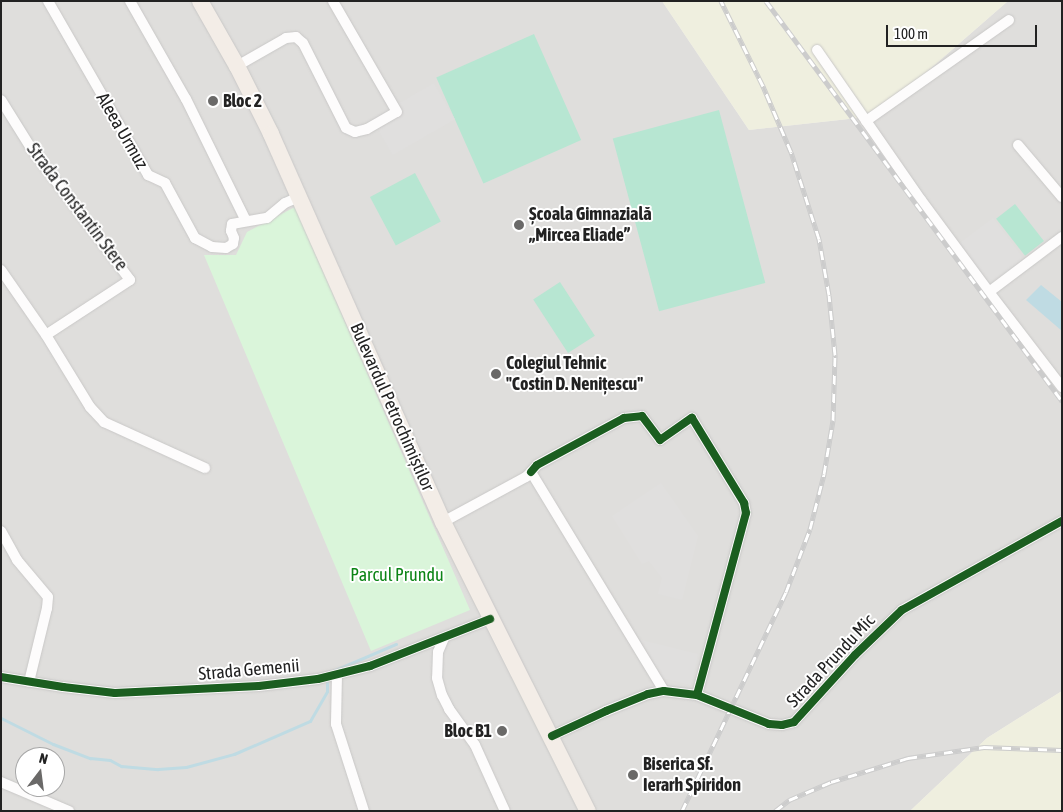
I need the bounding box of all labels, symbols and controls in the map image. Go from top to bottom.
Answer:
scale bar [888,15,1039,47]
text: 100 m [894,25,928,42]
street label: Aleea Urmuz [92,89,152,173]
place label: Bloc 2 [223,90,262,112]
marker: Bloc 2 [207,95,219,107]
street label: Strada Constantin Stere [22,139,132,275]
place label: Școala Gimnazială „Mircea Eliade” [529,204,652,246]
marker: Școala Gimnazială „Mircea Eliade” [513,219,525,231]
street label: Bulevardul Petrochimiștilor [345,320,439,494]
place label: Colegiul Tehnic "Costin D. Nenițescu" [506,353,643,396]
marker: Colegiul Tehnic "Costin D. Nenițescu" [490,368,502,380]
park label: Parcul Prundu [350,564,444,586]
street label: Strada Prundu Mic [782,610,880,712]
street label: Strada Gemenii [198,655,300,685]
place label: Bloc B1 [444,720,492,742]
marker: Bloc B1 [496,725,508,737]
north arrow [15,747,65,797]
text: N [38,750,50,767]
place label: Biserica Sf. Ierarh Spiridon [643,754,741,796]
marker: Biserica Sf. Ierarh Spiridon [627,769,639,781]

